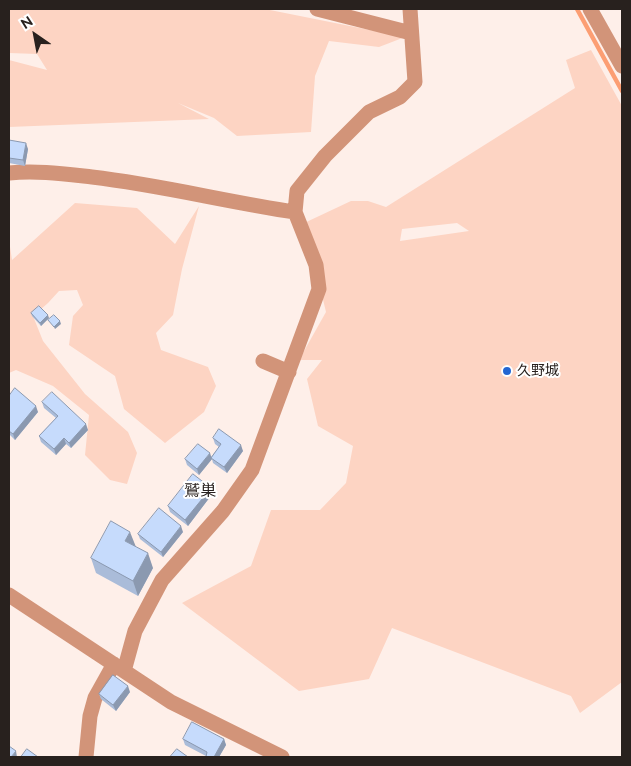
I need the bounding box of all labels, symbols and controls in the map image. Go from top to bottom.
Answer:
north arrow [10,10,60,60]
text: N [18,13,36,32]
place label: 久野城 [517,363,559,379]
marker: 久野城 [501,365,513,377]
district label: 鷲巣 [184,481,216,501]

